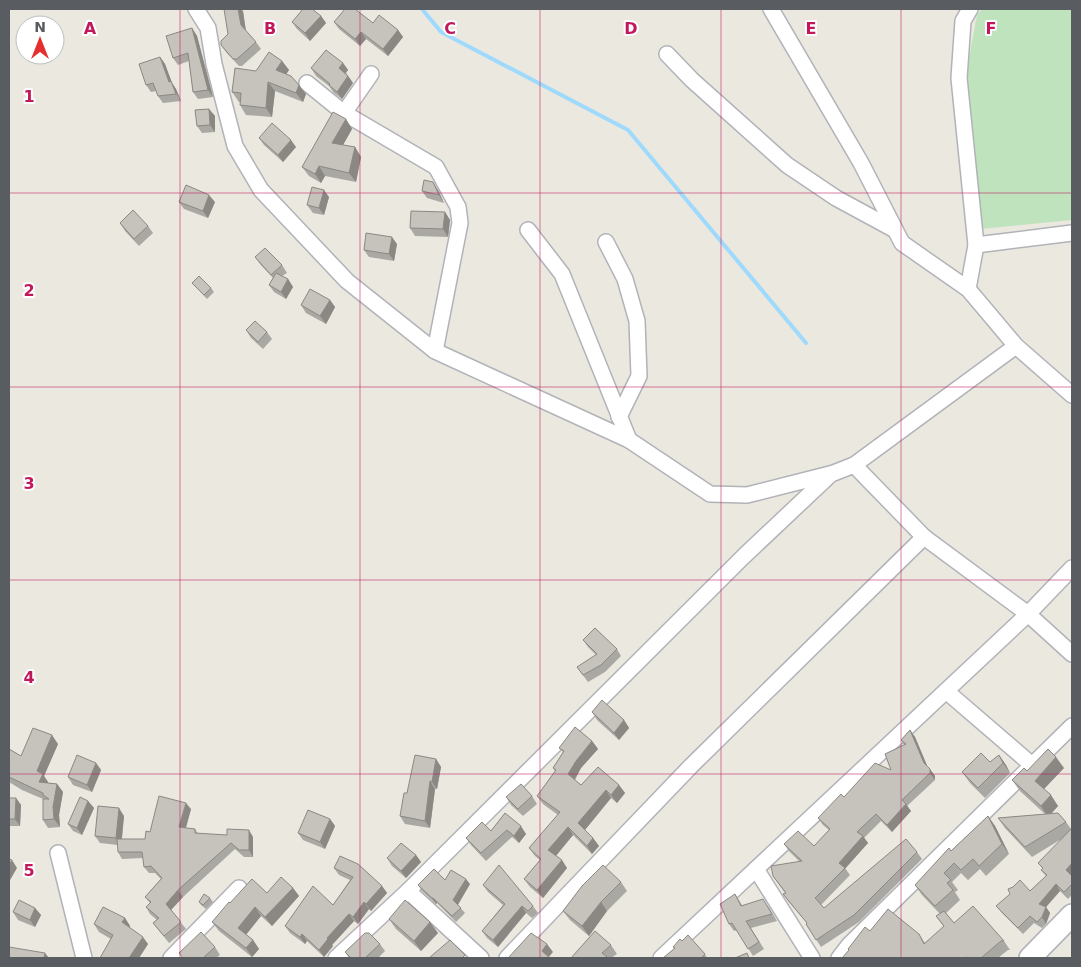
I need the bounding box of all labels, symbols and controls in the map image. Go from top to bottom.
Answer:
north arrow [15,15,65,65]
text: N [34,19,46,35]
text: A [84,19,97,38]
text: B [264,19,276,38]
text: C [444,19,456,38]
text: D [624,19,638,38]
text: E [806,19,816,38]
text: F [986,19,996,38]
text: 1 [23,87,35,106]
text: 2 [23,281,35,300]
text: 3 [23,474,35,493]
text: 4 [23,668,35,687]
text: 5 [23,861,35,880]

